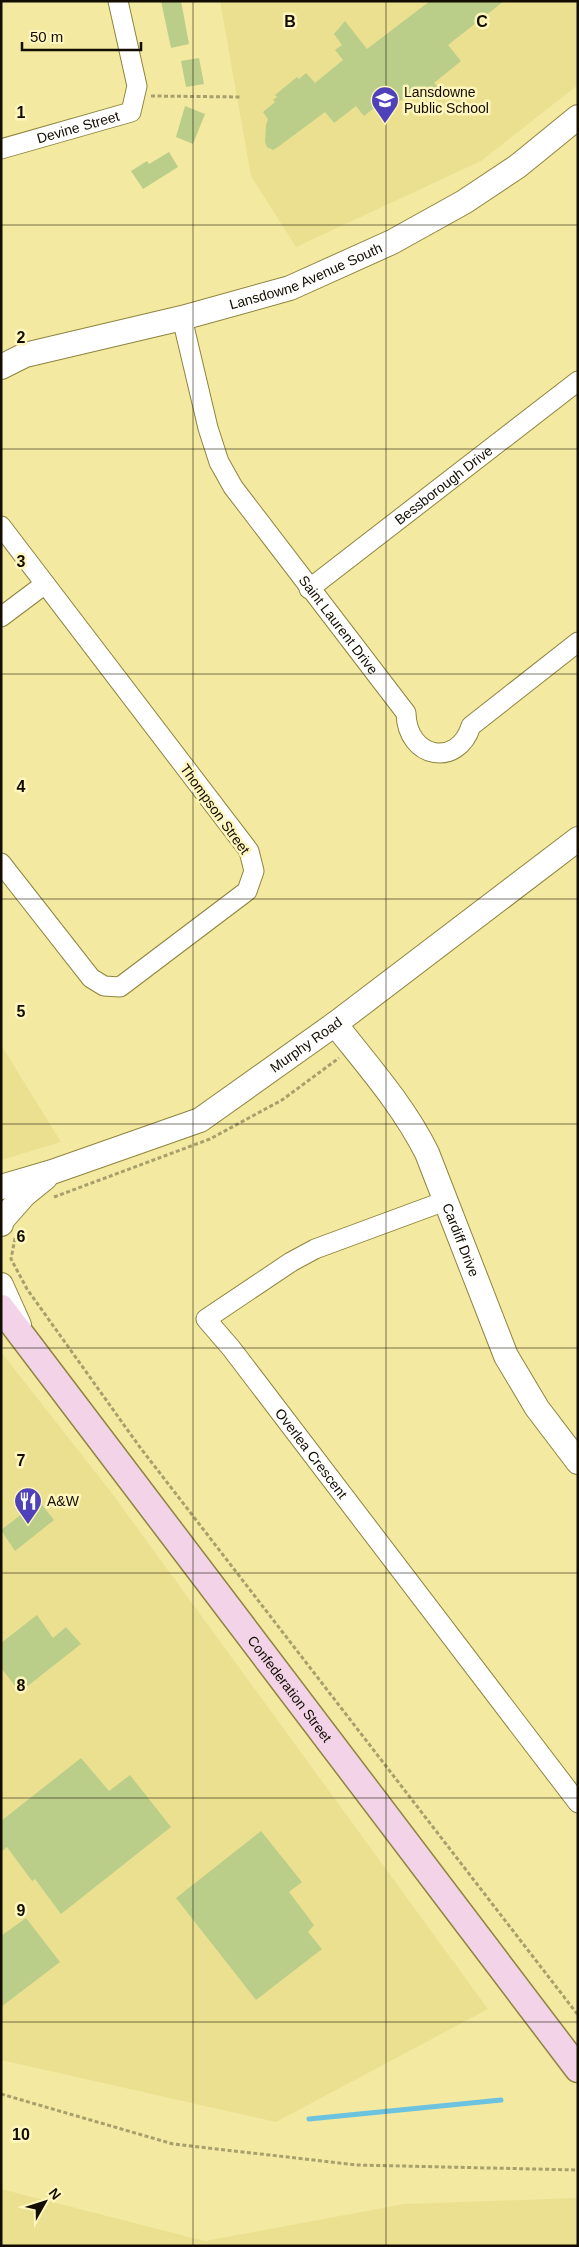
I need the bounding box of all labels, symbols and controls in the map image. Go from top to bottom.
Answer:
text: B [284,13,296,30]
text: C [476,13,488,30]
scale bar [22,20,141,52]
text: 50 m [30,28,63,45]
place label: Lansdowne Public School [404,84,489,116]
school or university icon: Lansdowne Public School [370,85,400,124]
text: 1 [17,104,26,121]
street label: Devine Street [35,108,121,146]
street label: Lansdowne Avenue South [228,240,385,312]
text: 2 [17,329,26,346]
street label: Bessborough Drive [391,442,496,528]
text: 3 [17,553,26,570]
street label: Saint Laurent Drive [296,572,381,678]
street label: Thompson Street [177,761,253,857]
text: 4 [17,778,26,795]
text: 5 [17,1003,26,1020]
street label: Murphy Road [267,1014,345,1076]
street label: Cardiff Drive [439,1201,482,1279]
text: 6 [17,1228,26,1245]
street label: Overlea Crescent [272,1405,351,1502]
text: 7 [17,1452,26,1469]
restaurant icon: A&W [13,1486,43,1525]
place label: A&W [47,1493,80,1509]
street label: Confederation Street [244,1633,335,1745]
text: 8 [17,1677,26,1694]
text: 9 [17,1902,26,1919]
text: 10 [12,2126,30,2143]
north arrow [20,2177,70,2227]
text: N [46,2185,65,2203]

